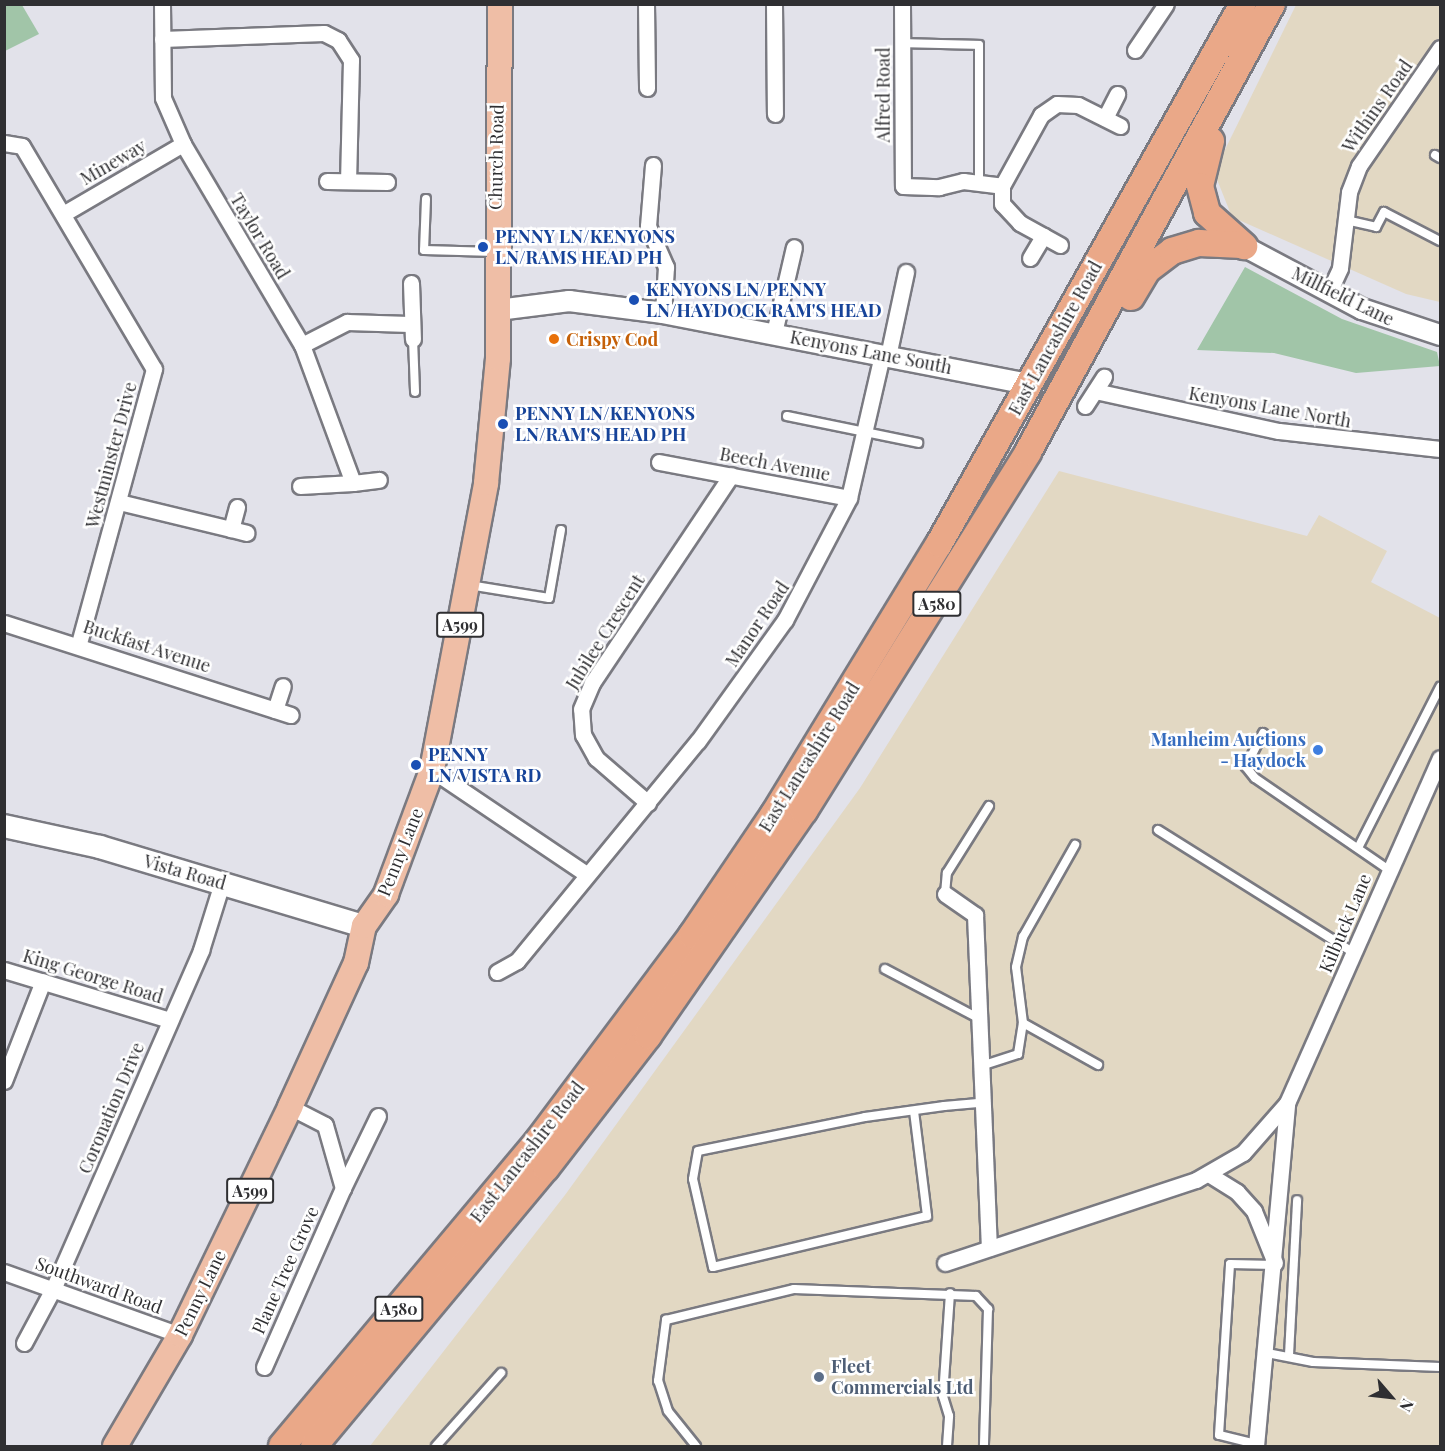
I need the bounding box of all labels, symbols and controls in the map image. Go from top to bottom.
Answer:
street label: Alfred Road [872,47,894,143]
street label: Withins Road [1337,56,1417,156]
street label: Church Road [484,104,508,210]
street label: Mineway [76,135,150,189]
street label: Taylor Road [226,189,294,283]
place label: PENNY LN/KENYONS LN/RAMS HEAD PH [495,226,675,268]
marker: PENNY LN/KENYONS LN/RAMS HEAD PH [476,240,490,254]
street label: East Lancashire Road [1004,257,1106,419]
street label: Millfield Lane [1288,262,1398,330]
place label: KENYONS LN/PENNY LN/HAYDOCK RAM'S HEAD [646,279,882,322]
marker: KENYONS LN/PENNY LN/HAYDOCK RAM'S HEAD [627,293,641,307]
street label: Kenyons Lane South [788,326,954,378]
place label: Crispy Cod [566,328,659,350]
marker: Crispy Cod [547,332,561,346]
street label: Westminster Drive [81,379,141,531]
street label: Kenyons Lane North [1187,382,1353,432]
place label: PENNY LN/KENYONS LN/RAM'S HEAD PH [515,403,695,446]
marker: PENNY LN/KENYONS LN/RAM'S HEAD PH [496,417,510,431]
street label: Beech Avenue [718,443,832,485]
street label: Jubilee Crescent [561,571,649,693]
street label: Manor Road [720,577,794,671]
road number: A580 [912,591,962,617]
road number: A599 [436,612,484,638]
street label: Buckfast Avenue [80,615,214,677]
street label: East Lancashire Road [754,678,864,836]
place label: Manheim Auctions - Haydock [1150,729,1306,771]
marker: Manheim Auctions - Haydock [1311,743,1325,757]
place label: PENNY LN/VISTA RD [428,744,542,786]
marker: PENNY LN/VISTA RD [409,758,423,772]
street label: Penny Lane [372,805,428,899]
street label: Vista Road [141,850,229,894]
street label: Kilbuck Lane [1314,870,1376,976]
street label: King George Road [20,944,166,1008]
street label: Coronation Drive [74,1039,148,1177]
street label: East Lancashire Road [465,1077,589,1227]
road number: A599 [226,1178,274,1204]
street label: Plane Tree Grove [247,1203,323,1337]
street label: Penny Lane [170,1246,230,1340]
street label: Southward Road [33,1252,165,1318]
road number: A580 [374,1296,424,1322]
place label: Fleet Commercials Ltd [831,1356,974,1398]
north arrow [1361,1367,1421,1427]
marker: Fleet Commercials Ltd [812,1370,826,1384]
text: N [1395,1396,1419,1416]

